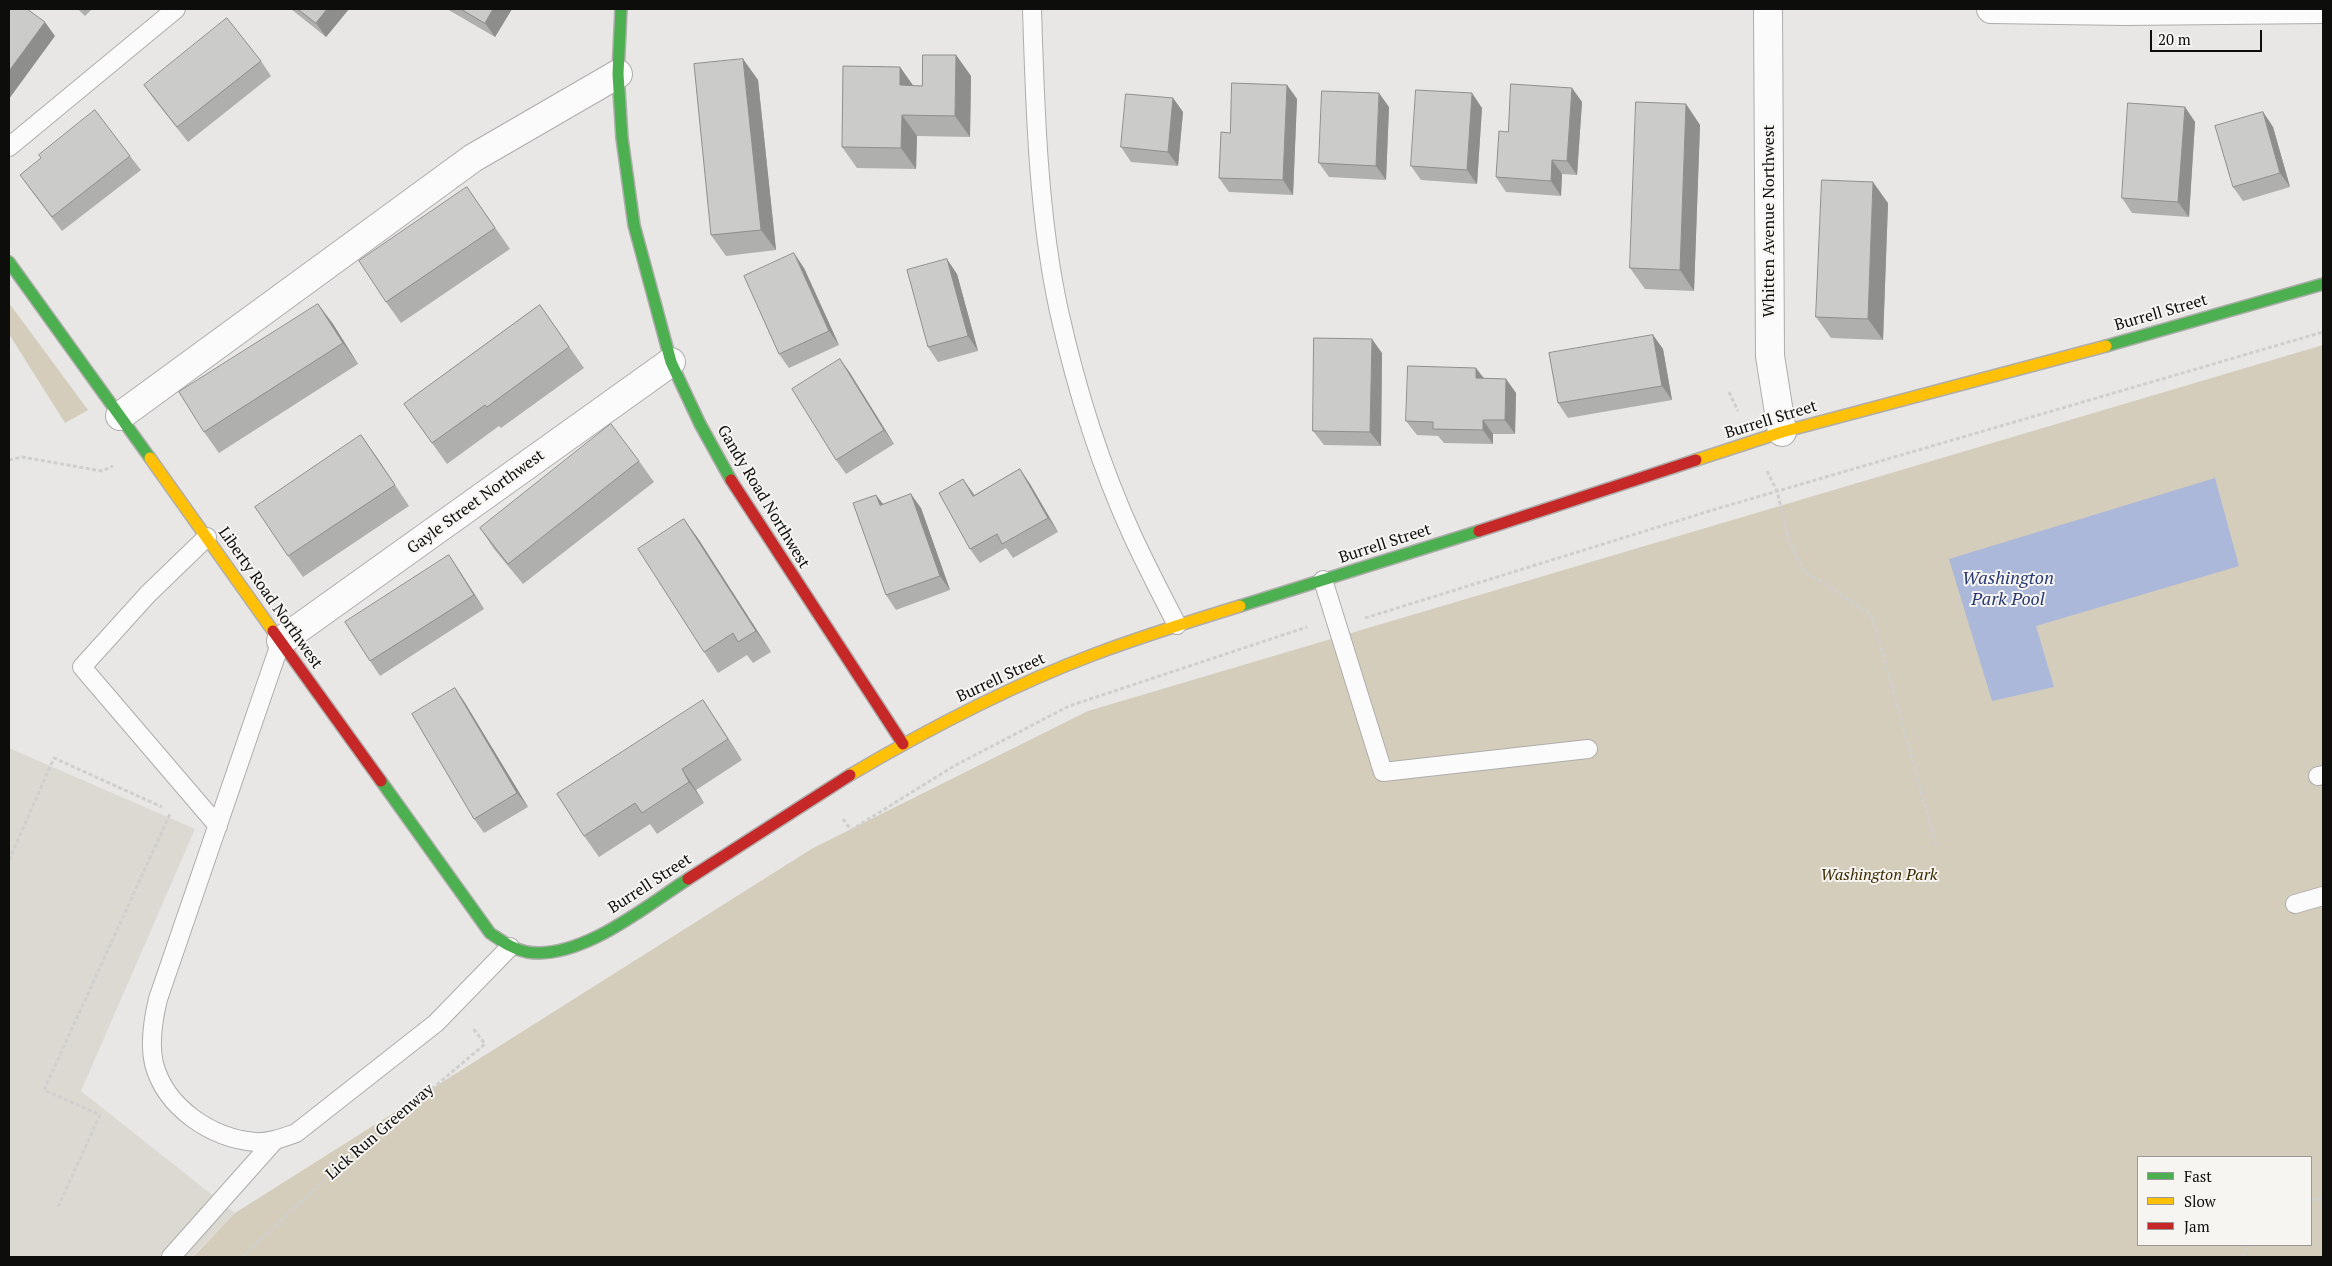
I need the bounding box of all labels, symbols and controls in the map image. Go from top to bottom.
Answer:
scale bar [2152,20,2264,52]
text: 20 m [2158,29,2191,49]
street label: Whitten Avenue Northwest [1759,124,1779,318]
street label: Burrell Street [2112,291,2210,335]
street label: Burrell Street [1722,397,1820,443]
street label: Gandy Road Northwest [713,422,813,572]
street label: Gayle Street Northwest [404,446,548,558]
street label: Burrell Street [1337,520,1433,568]
street label: Liberty Road Northwest [214,524,326,672]
water label: Washington Park Pool [1962,568,2054,610]
street label: Burrell Street [954,649,1048,707]
street label: Burrell Street [605,850,695,918]
park label: Washington Park [1820,865,1938,885]
street label: Lick Run Greenway [322,1080,438,1184]
legend [2137,1156,2312,1246]
text: Fast [2184,1166,2212,1186]
text: Slow [2184,1191,2216,1211]
text: Jam [2184,1216,2210,1236]

